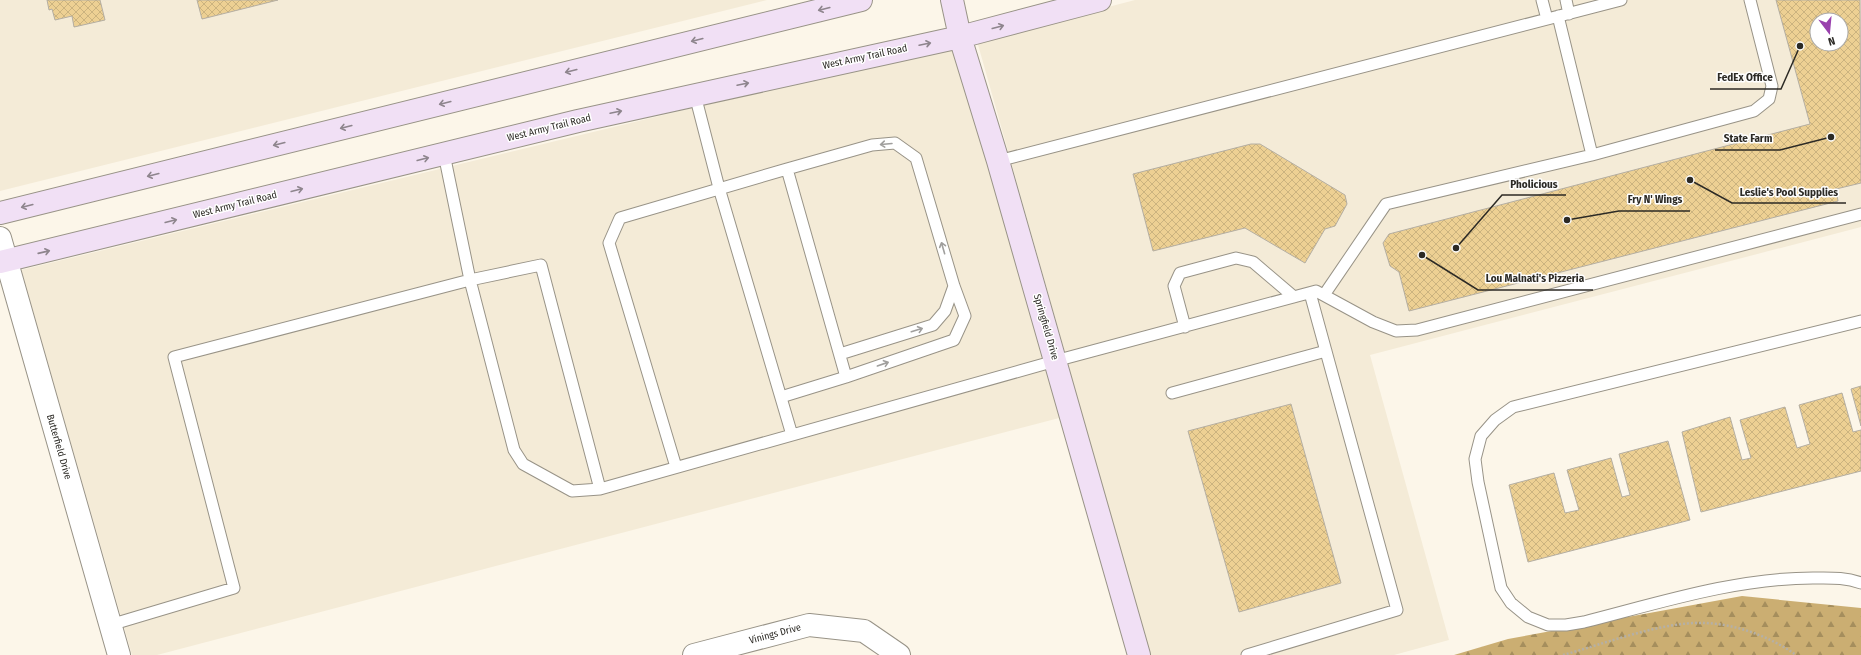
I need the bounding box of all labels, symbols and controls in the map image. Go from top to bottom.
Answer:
one-way arrow [817,6,830,14]
north arrow [1809,12,1849,52]
one-way arrow [991,22,1004,30]
text: N [1827,34,1837,48]
one-way arrow [691,37,704,45]
one-way arrow [918,40,931,48]
street label: West Army Trail Road [822,42,908,72]
callout: FedEx Office [1710,66,1781,89]
one-way arrow [565,68,578,76]
text: FedEx Office [1717,71,1773,84]
one-way arrow [736,80,749,88]
one-way arrow [439,99,452,107]
one-way arrow [609,108,622,116]
street label: West Army Trail Road [506,112,592,144]
one-way arrow [340,124,353,131]
callout: State Farm [1715,127,1780,150]
text: State Farm [1724,132,1772,145]
one-way arrow [273,140,286,148]
one-way arrow [880,140,893,147]
one-way arrow [416,155,429,162]
one-way arrow [147,171,160,179]
callout: Pholicious [1502,172,1566,195]
text: Pholicious [1510,178,1558,191]
callout: Leslie's Pool Supplies [1732,180,1846,203]
one-way arrow [290,186,303,193]
text: Leslie's Pool Supplies [1740,186,1838,199]
callout: Fry N' Wings [1619,188,1690,211]
street label: West Army Trail Road [192,189,278,221]
text: Fry N' Wings [1628,193,1683,206]
one-way arrow [21,203,34,210]
one-way arrow [164,217,177,224]
one-way arrow [939,242,946,255]
one-way arrow [37,247,50,255]
callout: Lou Malnati's Pizzeria [1478,267,1593,290]
text: Lou Malnati's Pizzeria [1486,272,1585,285]
street label: Springfield Drive [1031,293,1061,361]
one-way arrow [910,326,923,333]
one-way arrow [877,360,890,367]
street label: Butterfield Drive [44,413,74,481]
street label: Vinings Drive [748,621,802,647]

